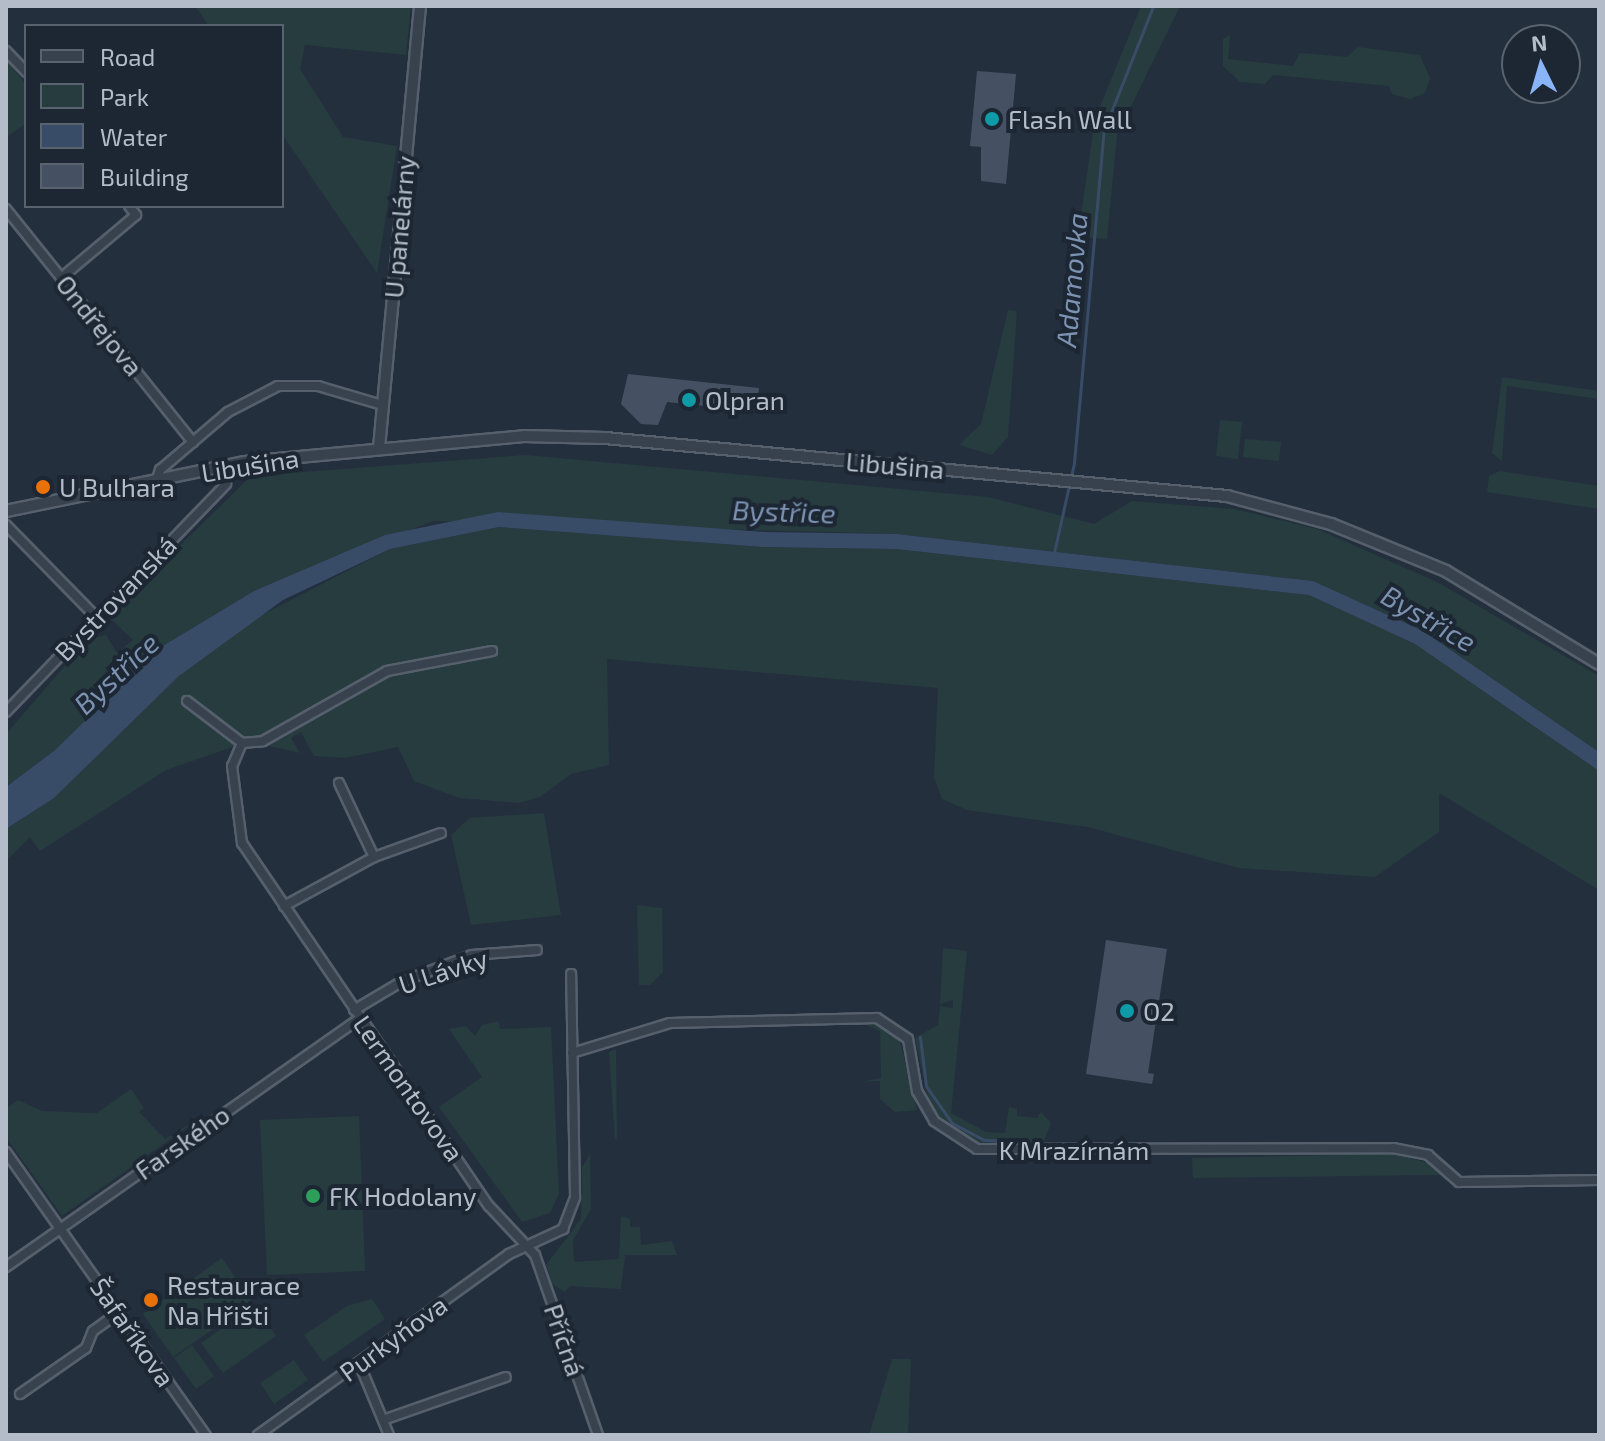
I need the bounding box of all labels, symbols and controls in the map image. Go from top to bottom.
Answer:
legend [24,24,284,208]
north arrow [1501,24,1581,104]
text: N [1530,28,1548,56]
text: Road [100,42,155,71]
text: Park [100,82,149,111]
place label: Flash Wall [1008,103,1132,135]
marker: Flash Wall [983,110,1001,128]
text: Water [100,122,167,151]
street label: U panelárny [377,155,421,299]
text: Building [100,162,189,191]
water label: Adamovka [1048,211,1094,349]
street label: Ondřejova [50,268,150,382]
place label: Olpran [705,384,785,416]
marker: Olpran [680,391,698,409]
street label: Libušina [199,442,301,488]
street label: Libušina [845,445,945,485]
place label: U Bulhara [59,471,175,503]
marker: U Bulhara [34,478,52,496]
water label: Bystřice [732,492,836,530]
street label: Bystrovanská [48,529,182,667]
water label: Bystřice [1376,578,1482,658]
water label: Bystřice [67,625,165,721]
street label: U Lávky [395,942,491,1000]
place label: O2 [1143,995,1175,1027]
marker: O2 [1118,1002,1136,1020]
street label: Lermontovova [347,1009,471,1167]
street label: Farského [129,1098,235,1186]
street label: K Mrazírnám [999,1134,1149,1166]
place label: FK Hodolany [329,1180,477,1212]
marker: FK Hodolany [304,1187,322,1205]
place label: Restaurace Na Hřišti [167,1269,300,1330]
street label: Šafaříkova [84,1272,182,1392]
street label: Purkyňova [333,1289,453,1387]
marker: Restaurace Na Hřišti [142,1291,160,1309]
street label: Příčná [538,1300,592,1380]

